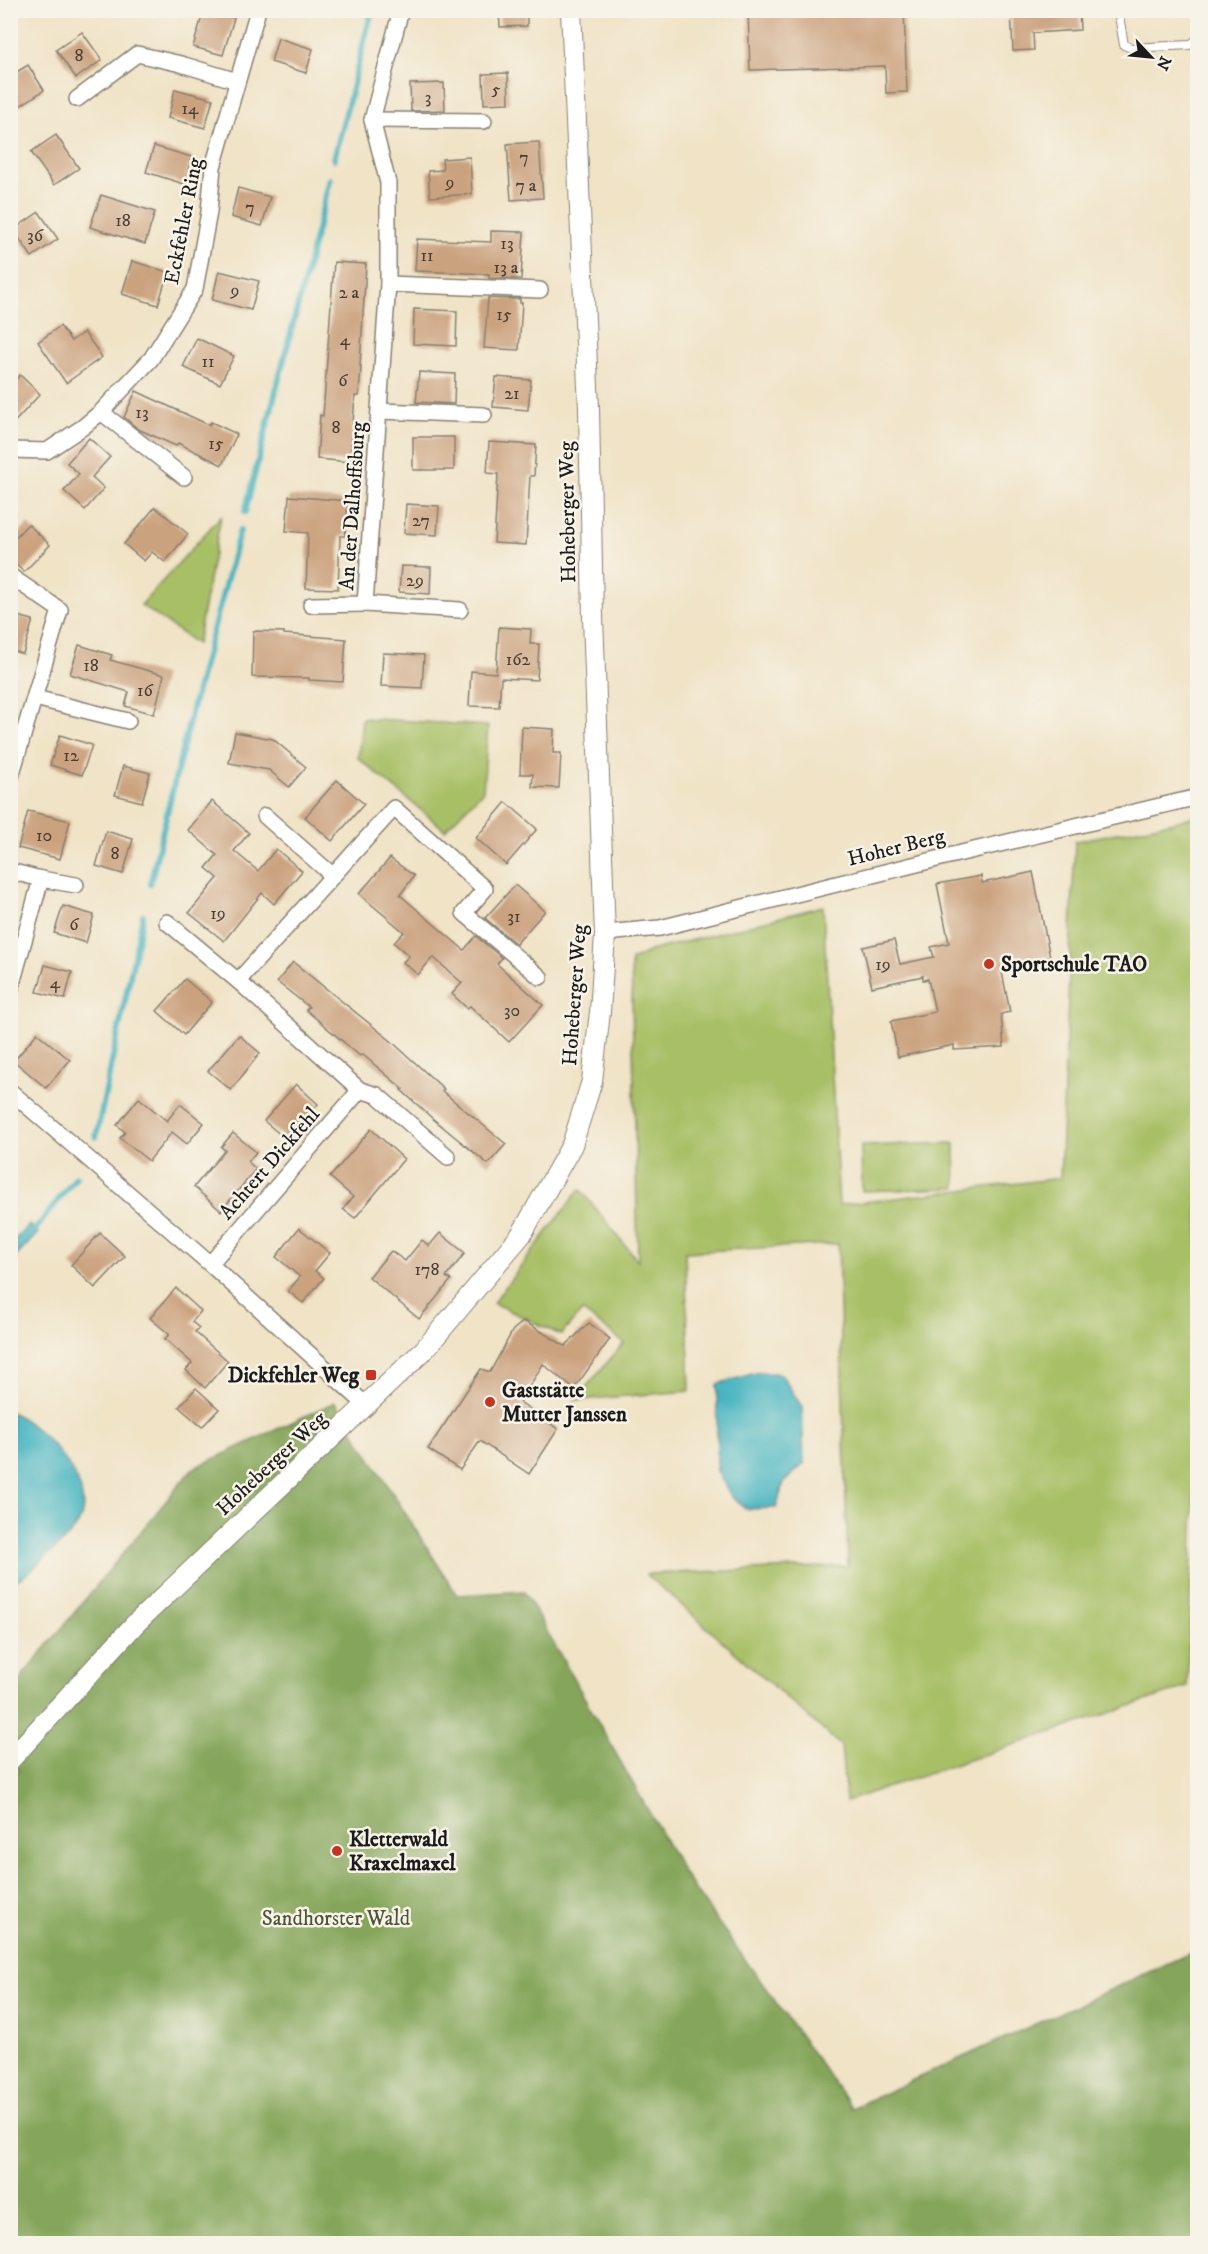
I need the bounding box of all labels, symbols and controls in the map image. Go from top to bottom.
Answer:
north arrow [1121,27,1181,87]
house number: 8 [74,45,84,67]
text: N [1152,53,1175,73]
house number: 5 [492,79,501,101]
house number: 3 [425,87,431,109]
house number: 14 [182,98,199,120]
house number: 7 [519,147,529,169]
street label: Eckfehler Ring [159,155,209,287]
house number: 9 [445,172,454,194]
house number: 7 a [516,175,537,197]
house number: 7 [245,197,255,219]
house number: 18 [115,210,131,232]
house number: 36 [27,225,44,247]
house number: 13 [500,233,514,255]
house number: 11 [420,245,434,267]
house number: 13 a [494,257,519,279]
house number: 9 [230,280,239,302]
house number: 2 a [339,282,360,304]
house number: 15 [496,304,512,326]
house number: 4 [340,329,351,351]
house number: 11 [201,351,215,373]
house number: 6 [338,370,348,392]
house number: 21 [504,383,520,405]
house number: 13 [135,402,149,424]
house number: 8 [331,417,341,439]
street label: An der Dalhoffsburg [334,420,372,591]
house number: 15 [208,433,224,455]
street label: Hoheberger Weg [554,440,582,583]
house number: 27 [412,510,430,532]
house number: 29 [406,570,424,592]
house number: 162 [506,649,531,671]
house number: 18 [83,655,99,677]
house number: 16 [137,680,154,702]
house number: 12 [63,745,79,767]
street label: Hoher Berg [845,823,948,873]
house number: 10 [36,825,52,847]
house number: 8 [110,843,120,865]
house number: 19 [210,903,226,925]
house number: 31 [507,906,521,928]
house number: 6 [69,914,79,936]
street label: Hoheberger Weg [557,923,593,1067]
place label: Sportschule TAO [1001,952,1147,978]
house number: 19 [875,954,891,976]
marker: Sportschule TAO [982,957,996,971]
house number: 4 [50,972,61,994]
house number: 30 [504,1000,520,1022]
street label: Achtert Dickfehl [214,1101,326,1225]
house number: 178 [414,1259,440,1281]
place label: Dickfehler Weg [228,1363,360,1389]
marker: Dickfehler Weg [364,1368,378,1382]
place label: Gaststätte Mutter Janssen [502,1378,628,1428]
marker: Gaststätte Mutter Janssen [483,1395,497,1409]
street label: Hoheberger Weg [211,1405,333,1522]
place label: Kletterwald Kraxelmaxel [349,1827,456,1877]
marker: Kletterwald Kraxelmaxel [330,1844,344,1858]
park label: Sandhorster Wald [262,1906,411,1932]

